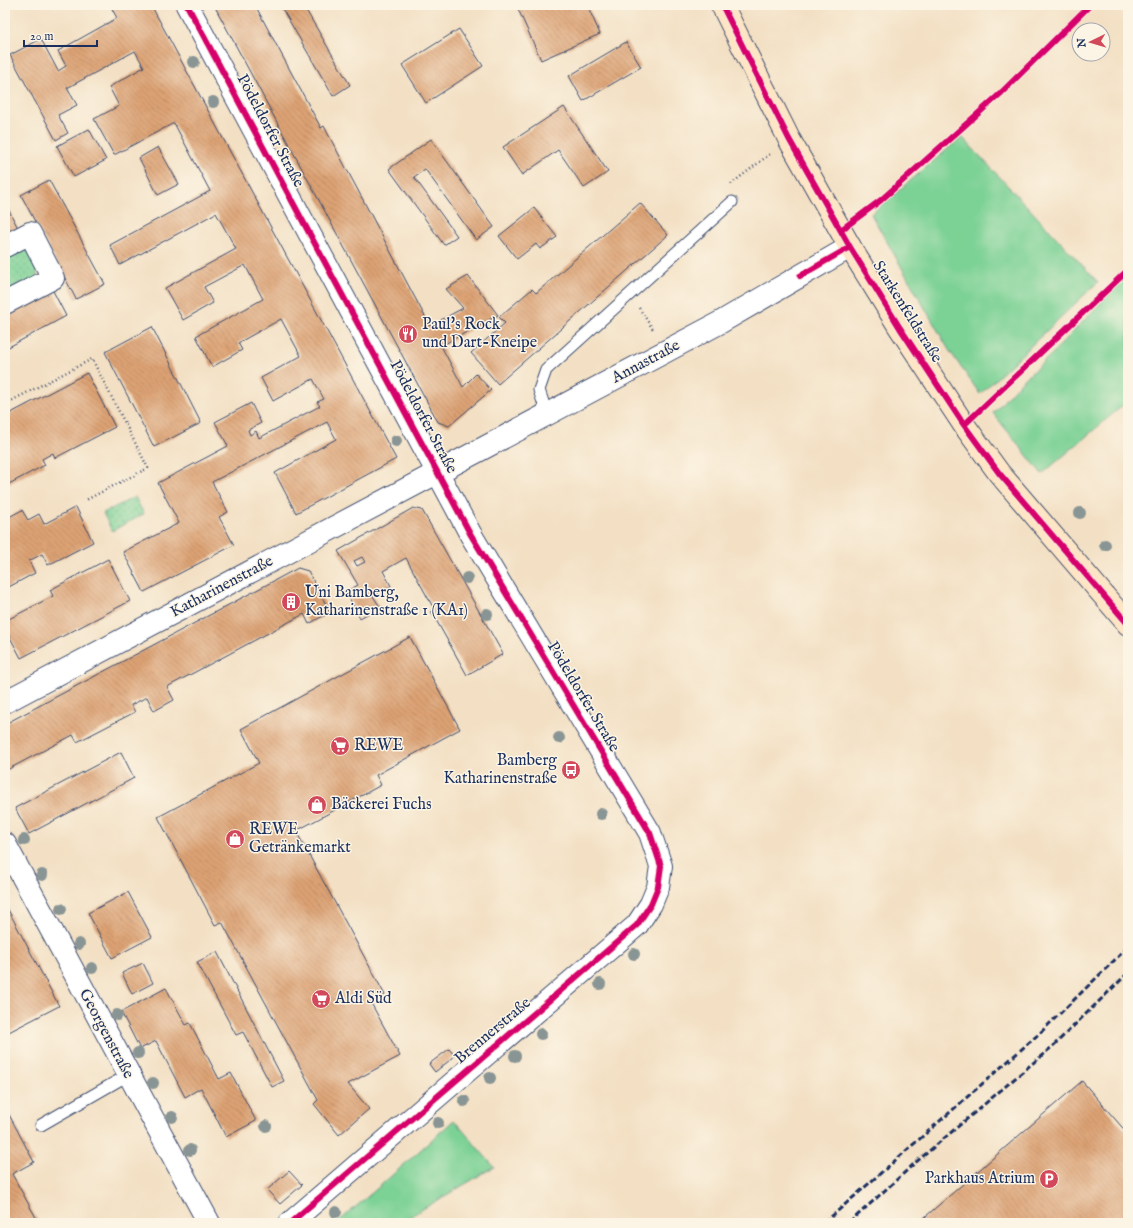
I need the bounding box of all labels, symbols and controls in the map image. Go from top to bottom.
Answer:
scale bar [24,22,97,48]
north arrow [1071,22,1111,62]
text: 20 m [30,29,53,44]
text: N [1075,37,1090,49]
street label: Pödeldorfer Straße [232,71,308,191]
street label: Starkenfeldstraße [868,257,946,367]
place label: Paul's Rock und Dart-Kneipe [422,315,537,353]
restaurant icon: Paul's Rock und Dart-Kneipe [397,323,419,345]
street label: Annastraße [608,336,683,389]
street label: Pödeldorfer Straße [385,357,461,477]
street label: Katharinenstraße [167,552,277,622]
place label: Uni Bamberg, Katharinenstraße 1 (KA1) [305,583,468,621]
building icon: Uni Bamberg, Katharinenstraße 1 (KA1) [280,591,302,613]
street label: Pödeldorfer Straße [542,638,624,756]
supermarket icon: REWE [329,735,351,757]
place label: REWE [354,736,403,756]
place label: Bamberg Katharinenstraße [444,751,557,789]
bus stop icon: Bamberg Katharinenstraße [560,759,582,781]
shop icon: Bäckerei Fuchs [306,794,328,816]
place label: Bäckerei Fuchs [331,795,432,815]
place label: REWE Getränkemarkt [249,820,351,858]
shop icon: REWE Getränkemarkt [224,828,246,850]
street label: Georgenstraße [74,986,138,1082]
supermarket icon: Aldi Süd [310,988,332,1010]
place label: Aldi Süd [334,989,392,1009]
street label: Brennerstraße [451,993,535,1069]
parking icon: Parkhaus Atrium [1038,1168,1060,1190]
place label: Parkhaus Atrium [925,1169,1035,1189]

